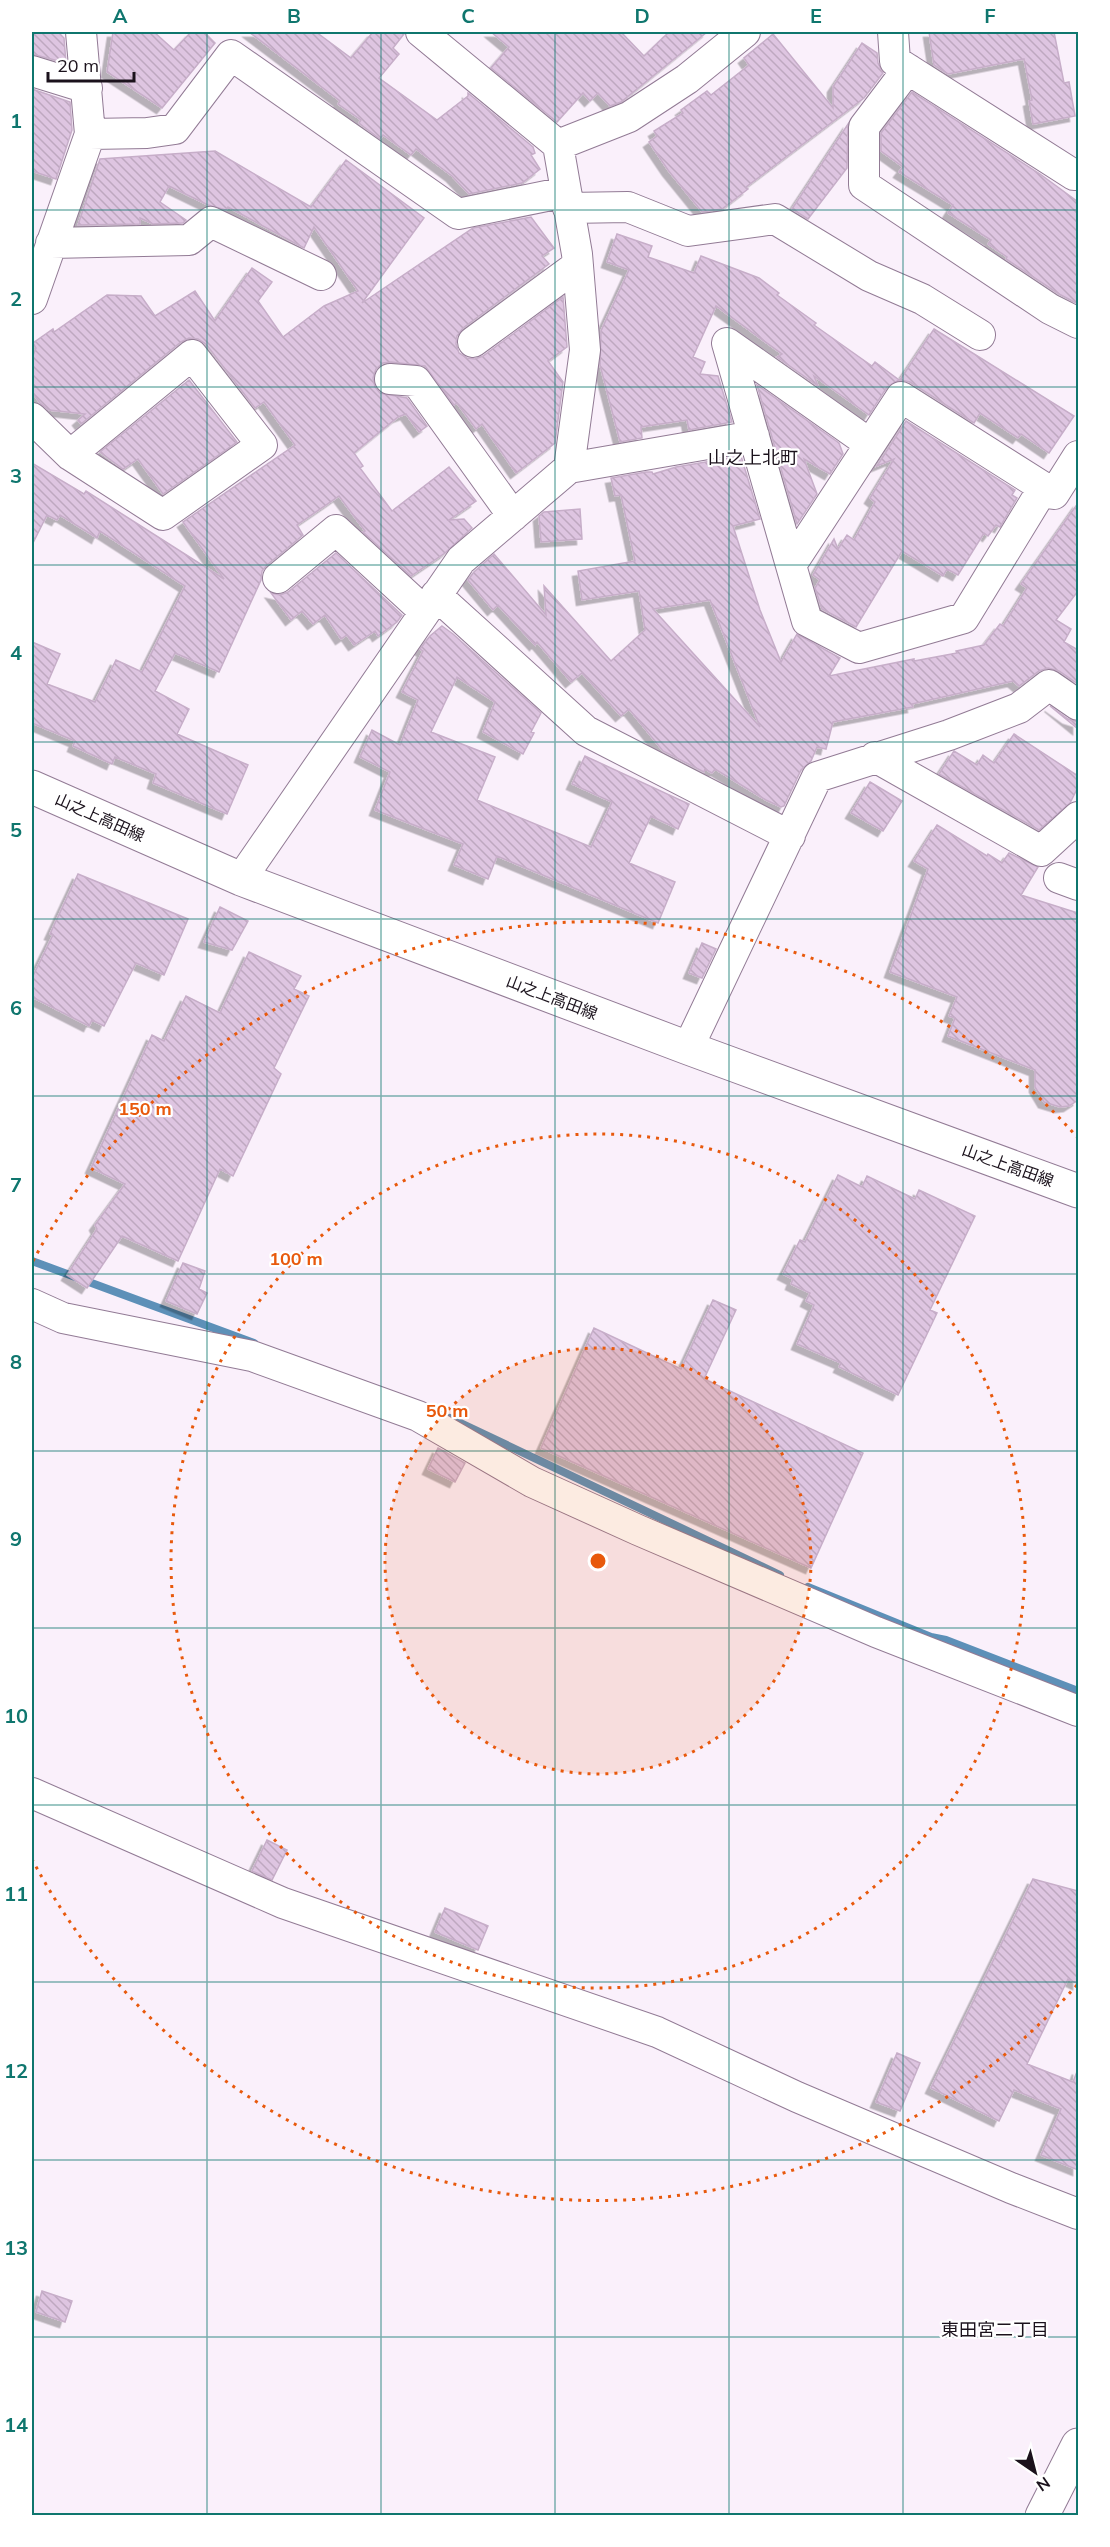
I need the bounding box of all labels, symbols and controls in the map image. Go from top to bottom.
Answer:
text: A [113,3,128,28]
text: B [287,3,301,28]
text: C [461,3,475,28]
text: D [634,3,650,28]
text: E [810,3,822,28]
text: F [984,3,996,28]
scale bar [48,45,134,83]
text: 20 m [57,54,99,77]
text: 1 [10,108,22,133]
text: 2 [10,286,22,311]
district label: 山之上北町 [708,446,798,469]
text: 3 [10,463,22,488]
text: 4 [10,640,22,665]
street label: 山之上高田線 [52,788,148,846]
text: 5 [10,817,22,842]
street label: 山之上高田線 [504,970,600,1024]
text: 6 [10,995,22,1020]
text: 150 m [118,1097,172,1120]
street label: 山之上高田線 [959,1139,1057,1191]
text: 7 [10,1172,22,1197]
text: 100 m [269,1247,323,1270]
text: 8 [10,1349,22,1374]
text: 50 m [426,1399,468,1422]
text: 9 [10,1526,22,1551]
centre of rings [588,1551,608,1571]
text: 10 [4,1703,28,1728]
text: 11 [4,1881,28,1906]
text: 12 [4,2058,28,2083]
text: 13 [4,2235,28,2260]
district label: 東田宮二丁目 [941,2318,1049,2341]
text: 14 [4,2412,28,2437]
north arrow [1005,2442,1065,2502]
text: N [1033,2473,1054,2496]

